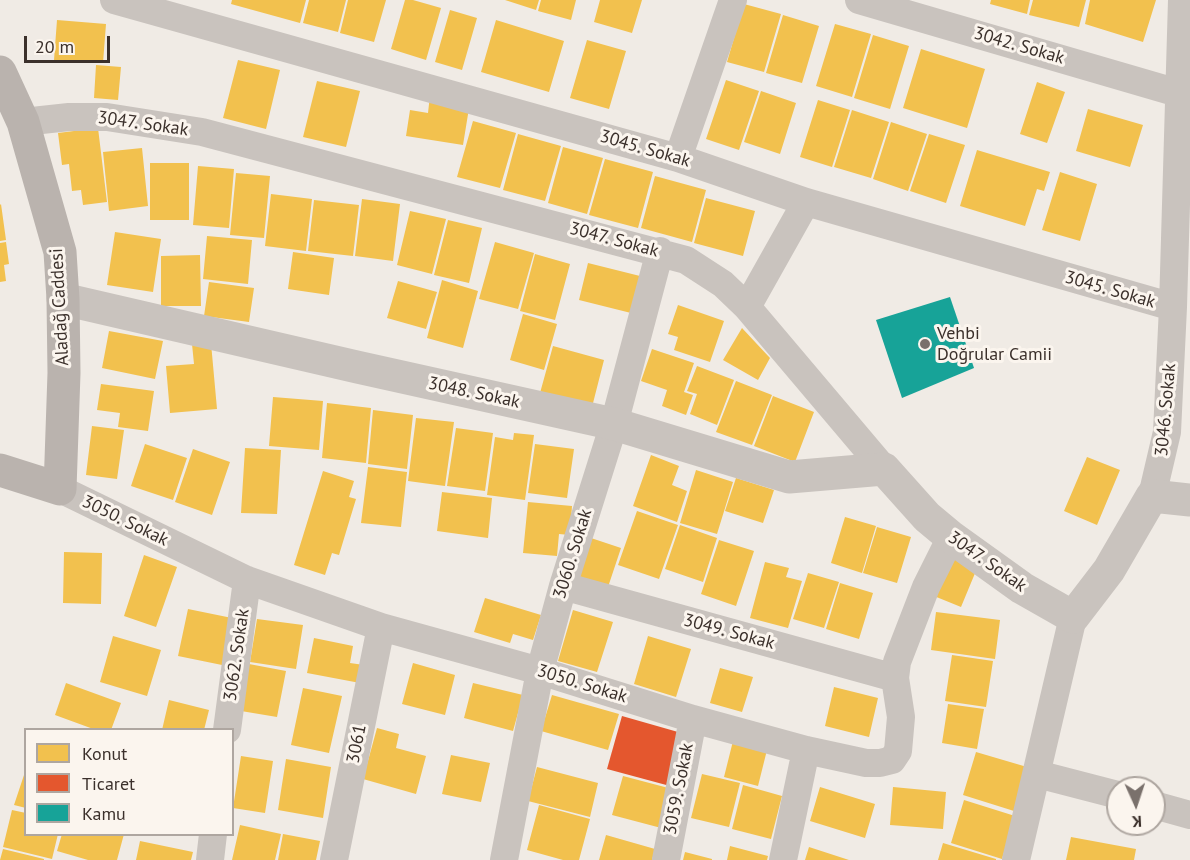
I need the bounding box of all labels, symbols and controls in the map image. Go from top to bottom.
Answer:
street label: 3042. Sokak [971,23,1067,69]
scale bar [27,24,112,62]
text: 20 m [35,35,74,58]
street label: 3047. Sokak [96,107,190,141]
street label: 3045. Sokak [597,126,693,172]
street label: 3047. Sokak [567,218,661,262]
street label: Aladağ Caddesi [46,248,74,366]
street label: 3045. Sokak [1062,267,1158,313]
place label: Vehbi Doğrular Camii [937,323,1052,366]
marker: Vehbi Doğrular Camii [918,337,932,351]
street label: 3046. Sokak [1151,363,1181,457]
street label: 3048. Sokak [426,373,522,413]
street label: 3050. Sokak [78,491,172,551]
street label: 3060. Sokak [549,506,597,602]
street label: 3047. Sokak [943,527,1031,597]
street label: 3062. Sokak [220,607,254,703]
street label: 3049. Sokak [681,609,777,655]
street label: 3050. Sokak [534,660,630,708]
street label: 3061 [343,723,371,765]
legend [24,728,234,836]
street label: 3059. Sokak [659,741,699,837]
text: Konut [82,742,127,765]
text: Ticaret [82,772,135,795]
north arrow [1106,776,1166,836]
text: Kamu [82,802,126,825]
text: K [1131,812,1142,832]

